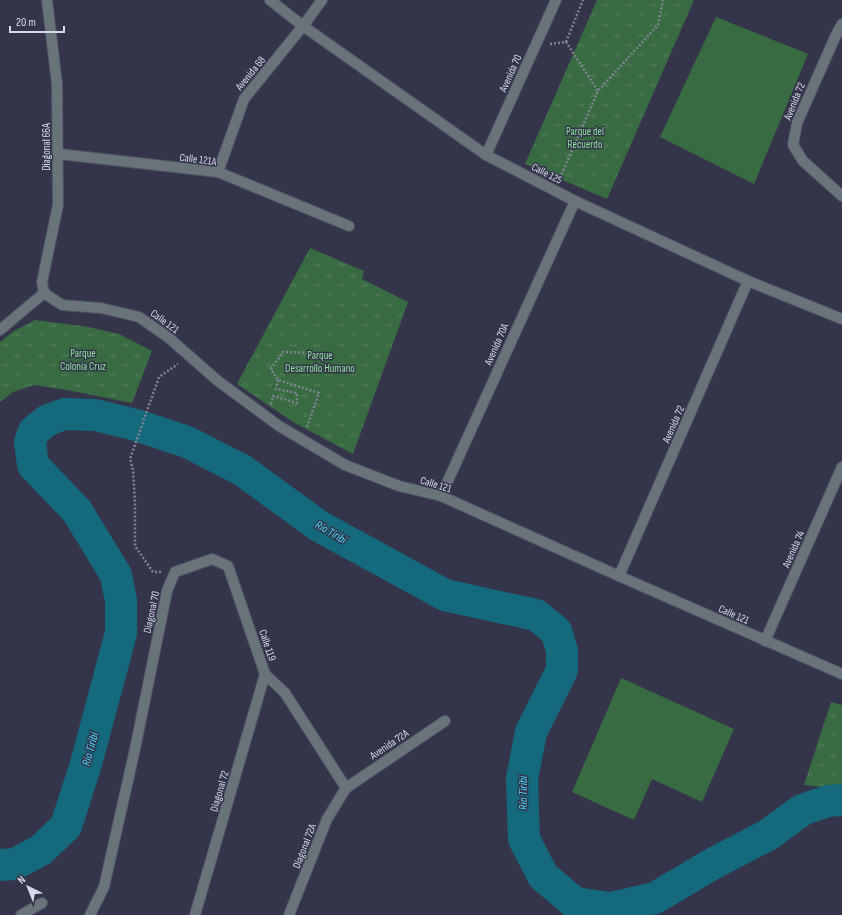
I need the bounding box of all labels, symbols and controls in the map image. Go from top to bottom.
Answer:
scale bar [10,8,64,34]
text: 20 m [16,15,36,30]
street label: Avenida 70 [496,52,525,95]
street label: Avenida 68 [232,53,268,94]
street label: Avenida 72 [781,80,808,123]
street label: Diagonal 66A [40,123,53,171]
park label: Parque del Recuerdo [566,125,604,151]
street label: Calle 121A [179,151,217,168]
street label: Calle 125 [529,160,564,187]
street label: Calle 121 [148,307,182,336]
street label: Avenida 70A [481,321,512,368]
park label: Parque Colonia Cruz [60,347,106,373]
park label: Parque Desarrollo Humano [285,349,355,375]
street label: Avenida 72 [659,403,688,446]
street label: Calle 121 [419,474,453,495]
water label: Río Tiribí [312,517,351,548]
street label: Avenida 74 [779,528,807,571]
street label: Diagonal 70 [141,590,162,634]
street label: Calle 121 [717,602,751,627]
street label: Calle 119 [256,628,279,663]
street label: Avenida 72A [367,727,411,763]
water label: Río Tiribí [79,729,103,767]
street label: Diagonal 72 [207,769,232,813]
water label: Río Tiribí [516,774,531,810]
street label: Diagonal 72A [290,822,319,870]
north arrow [8,867,48,907]
text: N [15,873,28,887]

